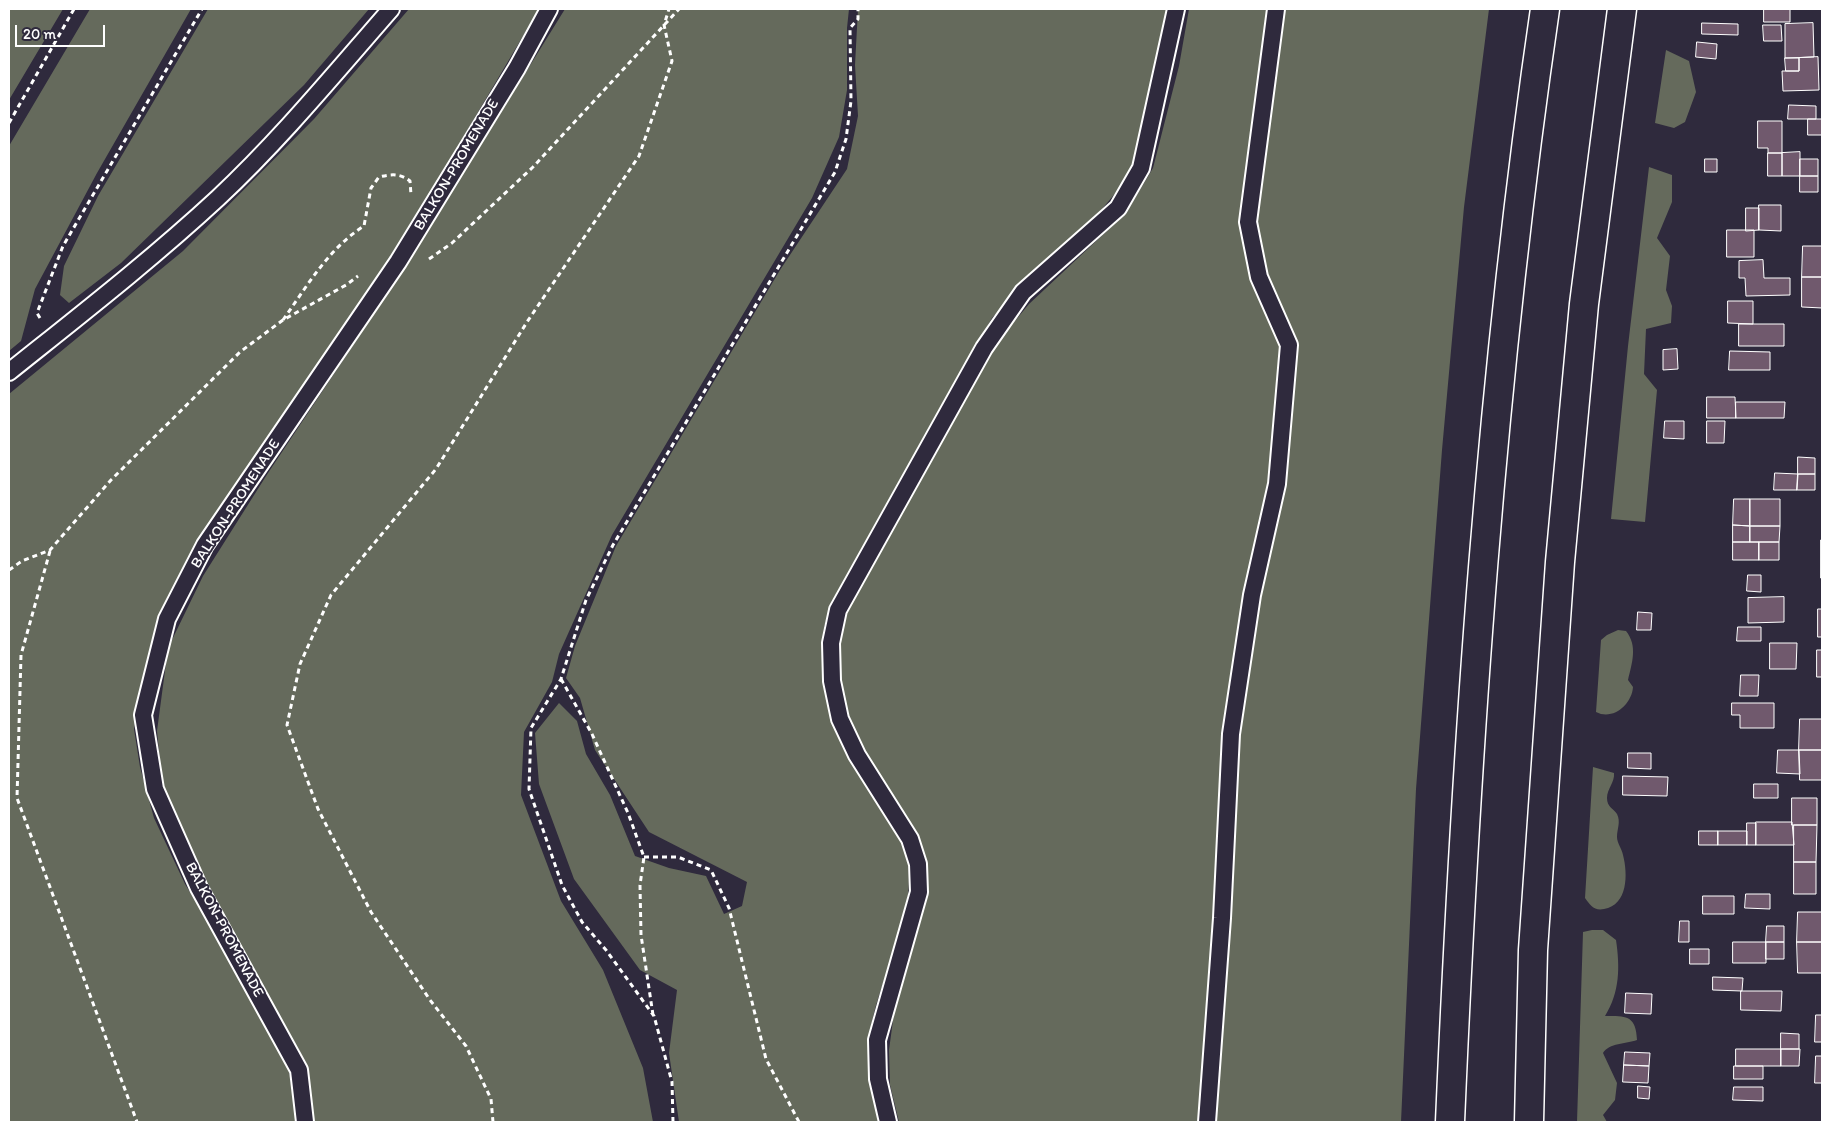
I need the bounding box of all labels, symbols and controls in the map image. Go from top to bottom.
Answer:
scale bar [18,15,108,47]
text: 20 m [23,25,56,43]
street label: BALKON-PROMENADE [411,96,503,234]
street label: BALKON-PROMENADE [188,436,284,572]
street label: BALKON-PROMENADE [181,860,267,1000]

